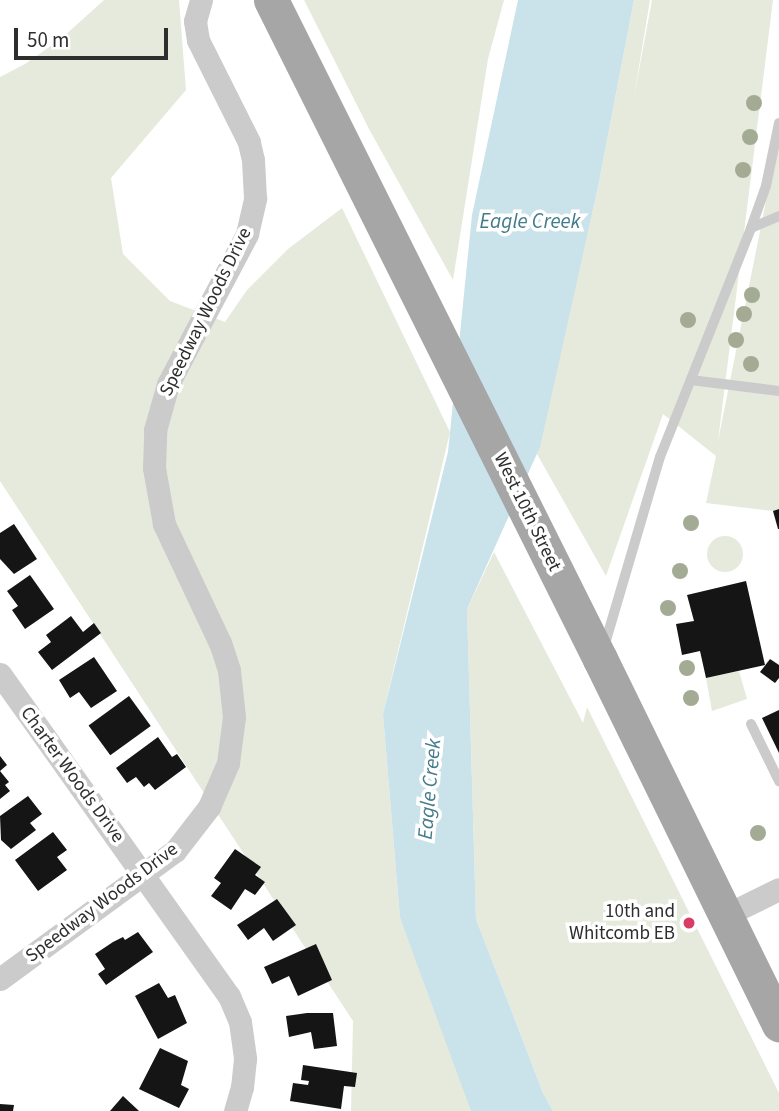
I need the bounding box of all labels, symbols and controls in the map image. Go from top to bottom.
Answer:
scale bar [18,14,172,58]
text: 50 m [27,25,69,55]
water label: Eagle Creek [479,208,581,234]
street label: Speedway Woods Drive [155,224,257,400]
street label: West 10th Street [488,449,566,575]
street label: Charter Woods Drive [15,703,129,847]
water label: Eagle Creek [412,738,446,840]
street label: Speedway Woods Drive [21,838,183,968]
place label: 10th and Whitcomb EB [569,901,675,945]
marker: 10th and Whitcomb EB [681,915,697,931]

